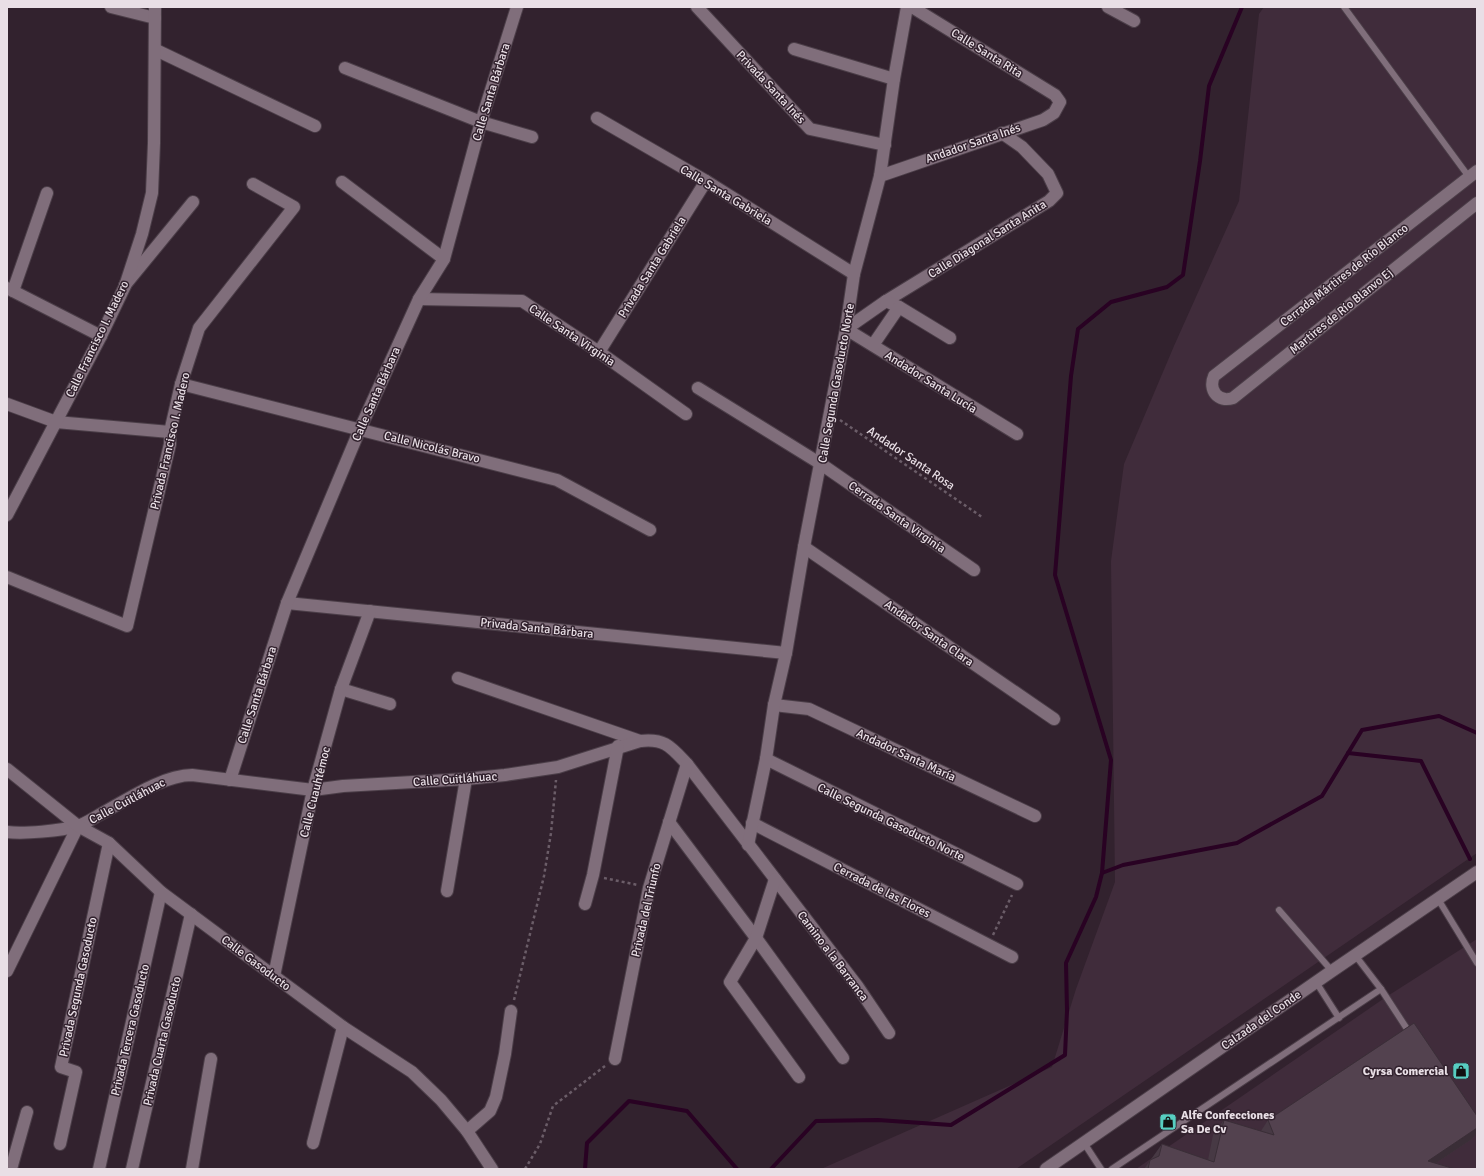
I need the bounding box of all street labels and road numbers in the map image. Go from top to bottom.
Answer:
street label: Calle Santa Rita [948,25,1025,81]
street label: Calle Santa Bárbara [469,41,513,143]
street label: Privada Santa Inés [733,48,808,127]
street label: Andador Santa Inés [924,120,1023,167]
street label: Calle Santa Gabriela [677,162,774,229]
street label: Calle Diagonal Santa Anita [925,197,1049,282]
street label: Privada Santa Gabriela [615,214,690,321]
street label: Cerrada Mártires de Río Blanco [1277,221,1411,330]
street label: Martires de Río Blanvo Ej [1287,265,1396,357]
street label: Calle Francisco I. Madero [63,278,132,400]
street label: Calle Santa Virginia [526,301,618,370]
street label: Calle Segunda Gasoducto Norte [815,302,858,464]
street label: Calle Santa Bárbara [349,345,404,444]
street label: Andador Santa Lucía [882,348,980,417]
street label: Privada Francisco I. Madero [147,371,194,511]
street label: Andador Santa Rosa [864,423,958,493]
street label: Calle Nicolás Bravo [382,428,481,467]
street label: Cerrada Santa Virginia [845,478,948,557]
street label: Andador Santa Clara [881,597,976,670]
street label: Privada Santa Bárbara [480,615,594,642]
street label: Calle Santa Bárbara [235,645,280,746]
street label: Andador Santa María [854,726,958,785]
street label: Calle Cuauhtémoc [297,745,334,839]
street label: Calle Cuitláhuac [413,769,498,790]
street label: Calle Cuitláhuac [87,775,168,828]
street label: Calle Segunda Gasoducto Norte [815,780,967,865]
street label: Cerrada de las Flores [831,859,933,921]
street label: Privada del Triunfo [628,862,665,959]
street label: Camino a la Barranca [794,908,871,1004]
street label: Privada Segunda Gasoducto [56,916,101,1058]
street label: Calle Gasoducto [218,932,293,994]
street label: Privada Tercera Gasoducto [108,963,153,1098]
street label: Privada Cuarta Gasoducto [140,975,185,1107]
street label: Calzada del Conde [1218,987,1304,1054]

